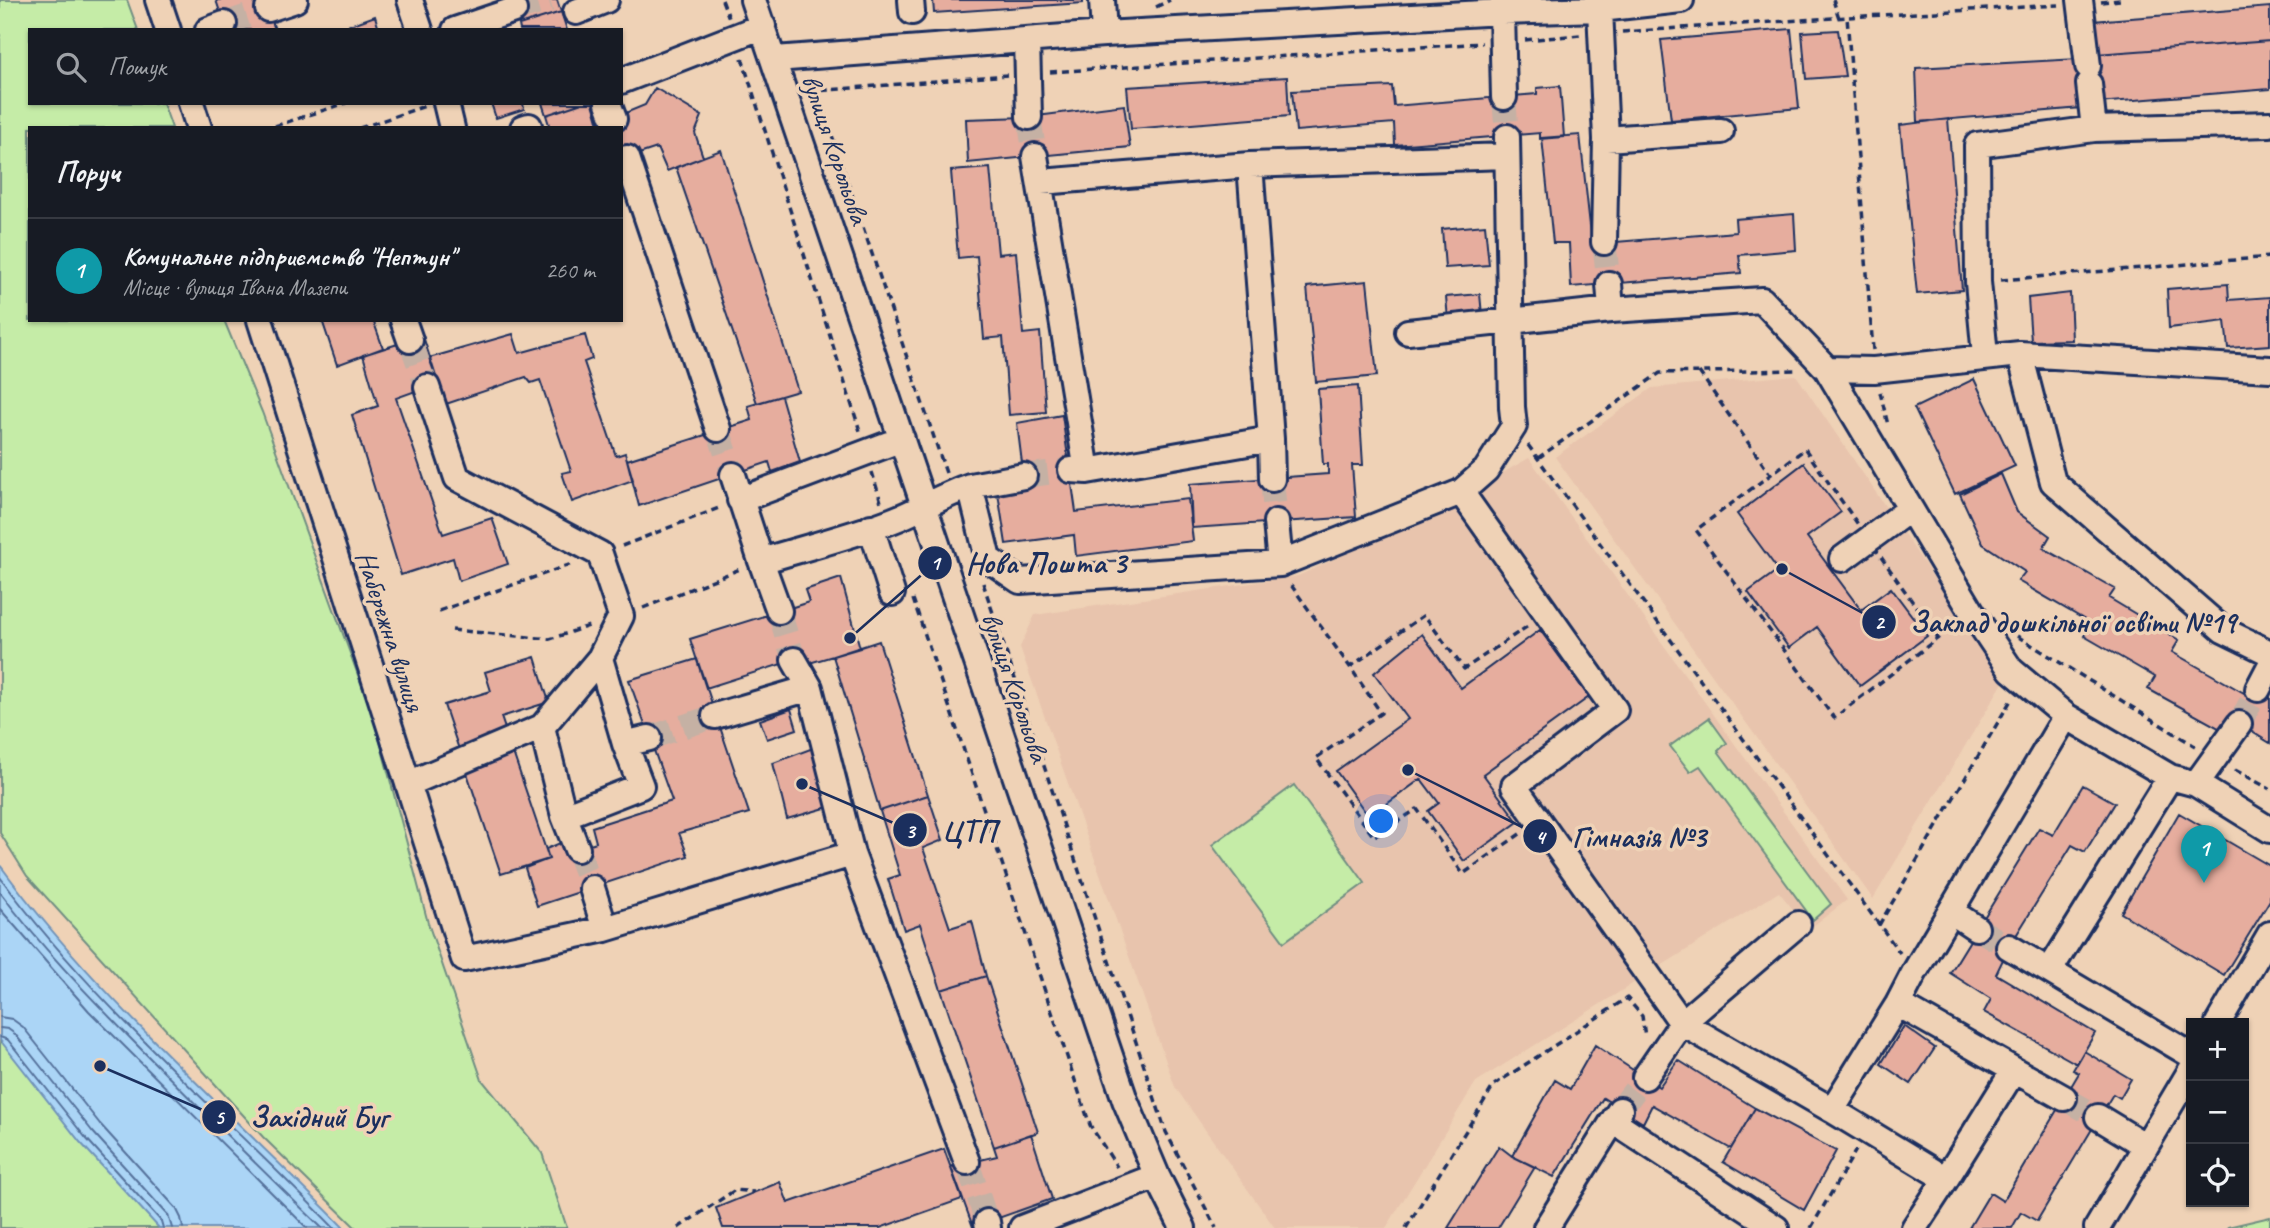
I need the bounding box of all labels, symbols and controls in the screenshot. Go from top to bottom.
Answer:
search box [28,28,623,105]
icon: search [52,48,90,86]
text: Пошук [108,50,166,83]
street label: вулиця Корольова [794,70,878,230]
text: Поруч [56,153,120,191]
text: Комунальне підприємство "Нептун" [123,240,455,273]
text: 1 [74,256,84,285]
text: 260 m [546,256,595,285]
text: Місце · вулиця Івана Мазепи [123,273,347,302]
callout: Нова Пошта 3 [917,537,1139,588]
text: Нова Пошта 3 [966,544,1129,582]
street label: Набережна вулиця [348,546,433,717]
text: 1 [930,550,942,576]
callout: Заклад дошкільної освіти №19 [1862,596,2249,647]
text: Заклад дошкільної освіти №19 [1910,603,2240,641]
street label: вулиця Корольова [974,608,1058,768]
text: 2 [1874,609,1886,635]
your location [1364,804,1398,838]
callout: ЦТП [893,805,1010,856]
callout: Гімназія №3 [1523,811,1719,862]
text: ЦТП [942,812,1001,850]
text: 3 [905,818,917,844]
text: Гімназія №3 [1572,818,1708,856]
text: 4 [1535,824,1547,850]
pin: 1 [2181,825,2227,883]
map controls [2186,1018,2249,1207]
button: + [2186,1018,2249,1081]
button: − [2186,1081,2249,1144]
callout: Західний Буг [201,1091,403,1142]
text: Західний Буг [250,1098,392,1136]
text: 5 [214,1104,225,1130]
button: locate [2186,1144,2249,1207]

